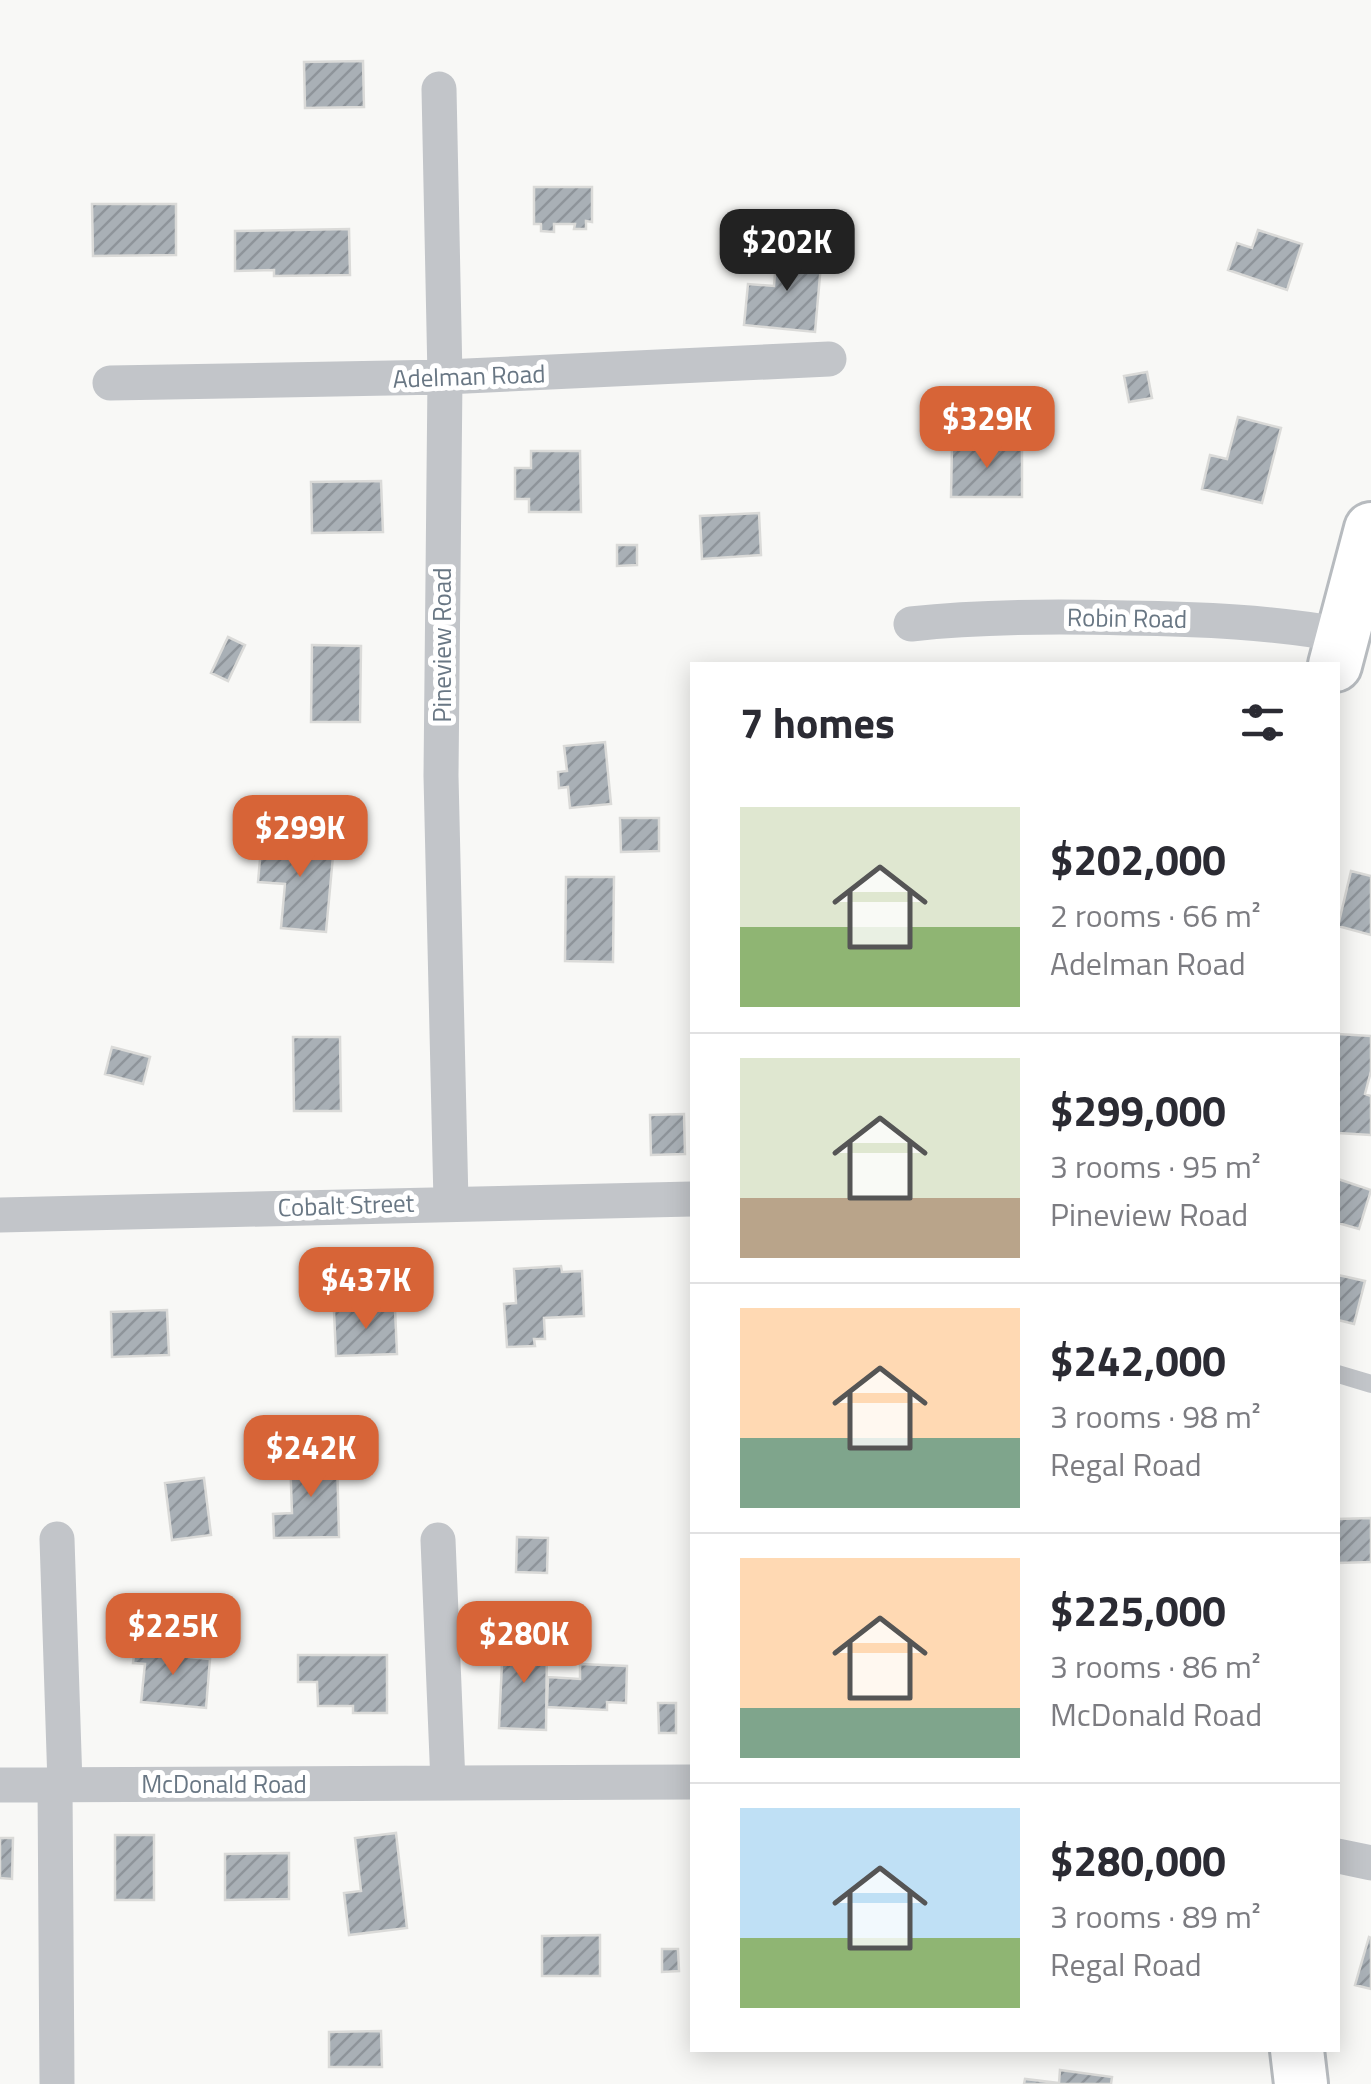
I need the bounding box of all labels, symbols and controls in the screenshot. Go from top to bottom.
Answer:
pin: $202K [717,209,857,294]
text: $202K [742,217,832,265]
street label: Adelman Road [392,354,546,398]
pin: $329K [917,386,1057,471]
text: $329K [942,394,1032,442]
street label: Pineview Road [423,568,461,722]
street label: Robin Road [1067,598,1187,638]
text: 7 homes [740,690,895,754]
icon: filters [1235,695,1290,750]
pin: $299K [230,795,370,880]
text: $299K [255,803,345,851]
text: $202,000 [1050,827,1226,891]
icon: home [820,847,940,967]
text: 2 rooms · 66 m² [1050,891,1261,939]
text: Adelman Road [1050,939,1246,987]
text: $299,000 [1050,1078,1226,1142]
icon: home [820,1098,940,1218]
text: 3 rooms · 95 m² [1050,1142,1261,1190]
street label: Cobalt Street [277,1184,415,1226]
text: Pineview Road [1050,1190,1248,1238]
pin: $437K [296,1247,436,1332]
text: $437K [321,1255,411,1303]
text: $242,000 [1050,1328,1226,1392]
icon: home [820,1348,940,1468]
text: 3 rooms · 98 m² [1050,1392,1261,1440]
pin: $242K [241,1415,381,1500]
text: $242K [266,1423,356,1471]
text: Regal Road [1050,1440,1202,1488]
text: $225,000 [1050,1578,1226,1642]
pin: $225K [103,1593,243,1678]
icon: home [820,1598,940,1718]
text: $225K [128,1601,218,1649]
pin: $280K [454,1601,594,1686]
text: $280K [479,1609,569,1657]
text: 3 rooms · 86 m² [1050,1642,1261,1690]
text: McDonald Road [1050,1690,1262,1738]
street label: McDonald Road [141,1765,307,1803]
text: $280,000 [1050,1828,1226,1892]
icon: home [820,1848,940,1968]
text: 3 rooms · 89 m² [1050,1892,1261,1940]
text: Regal Road [1050,1940,1202,1988]

